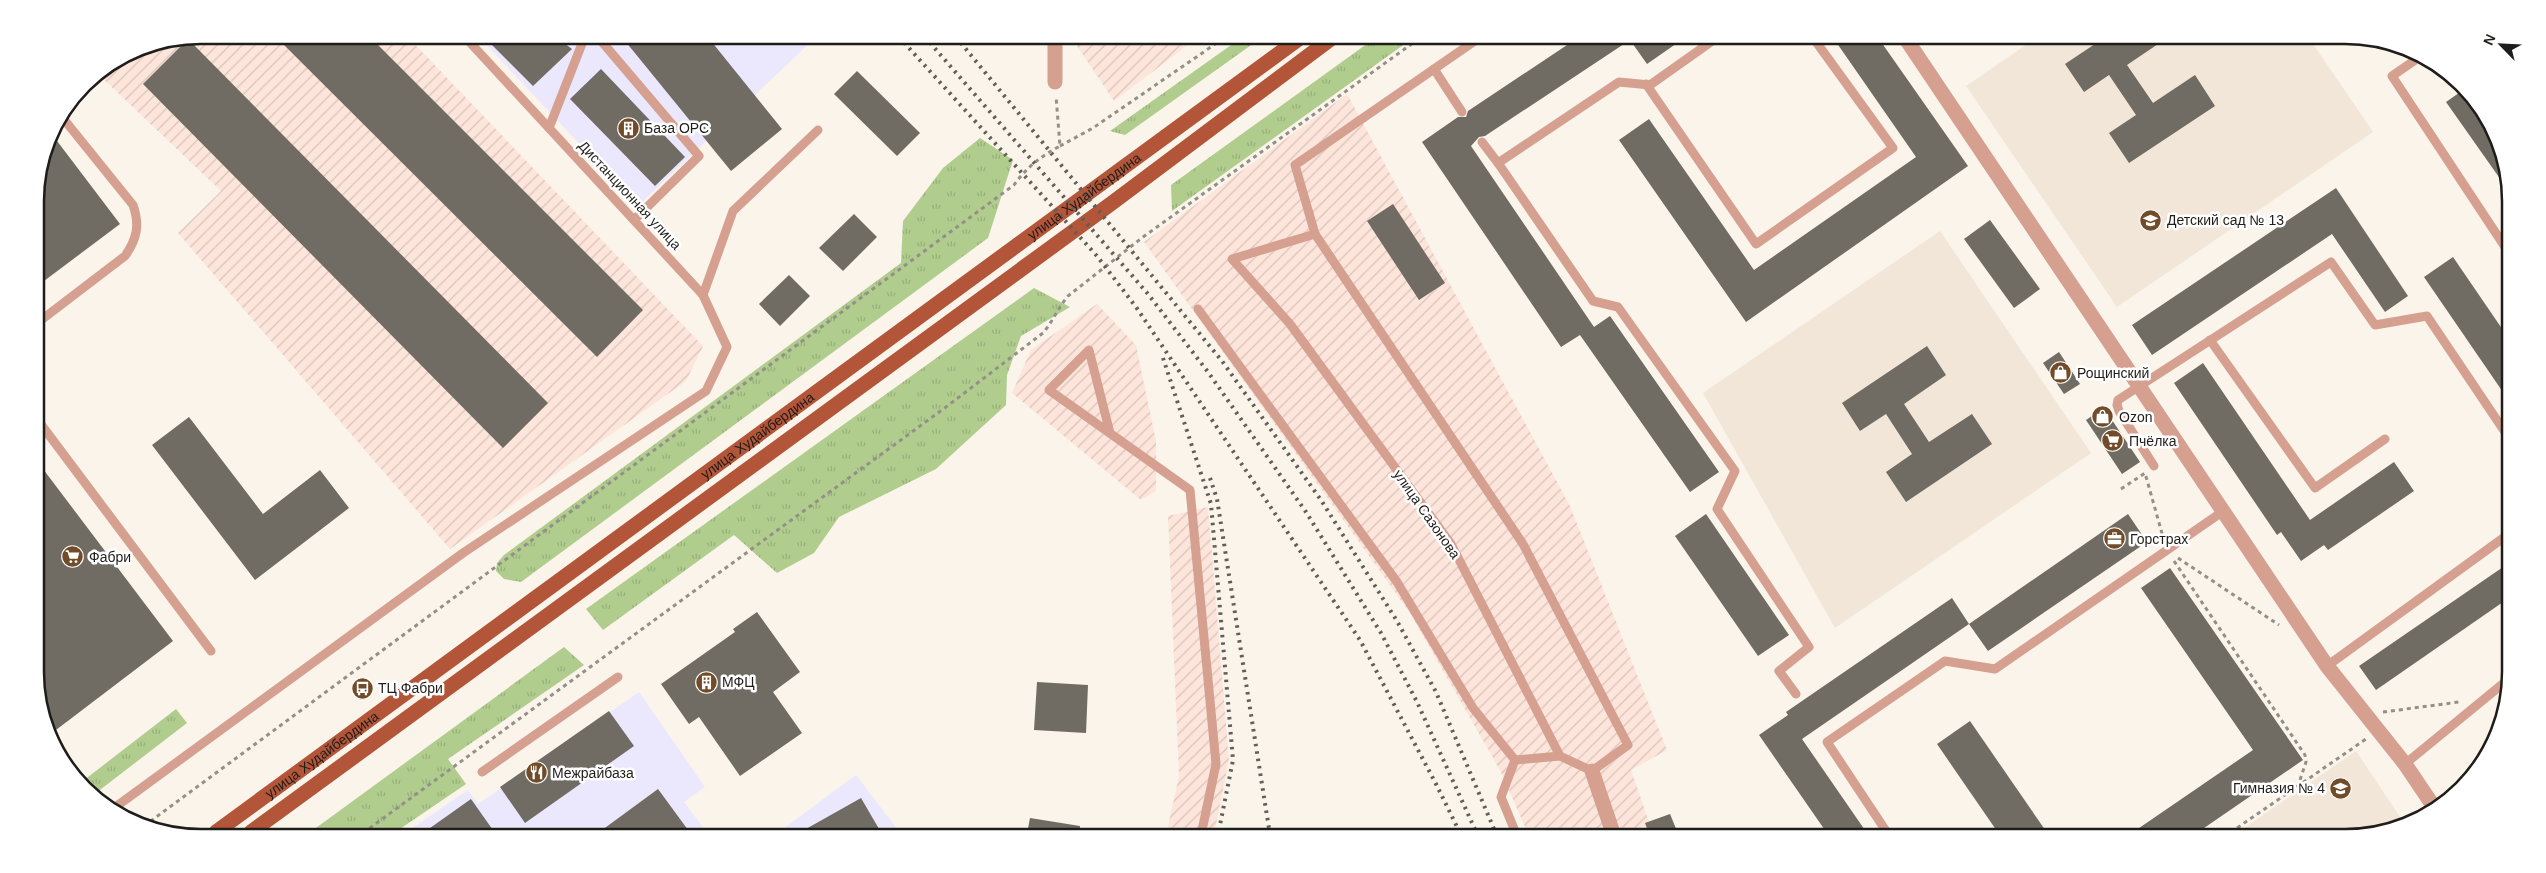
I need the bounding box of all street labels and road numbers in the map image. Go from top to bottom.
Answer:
street label: Дистанционная улица [575,137,685,253]
street label: улица Худайбердина [1024,149,1144,243]
street label: улица Худайбердина [698,389,817,482]
street label: улица Сазонова [1390,466,1464,562]
street label: улица Худайбердина [262,708,382,801]

